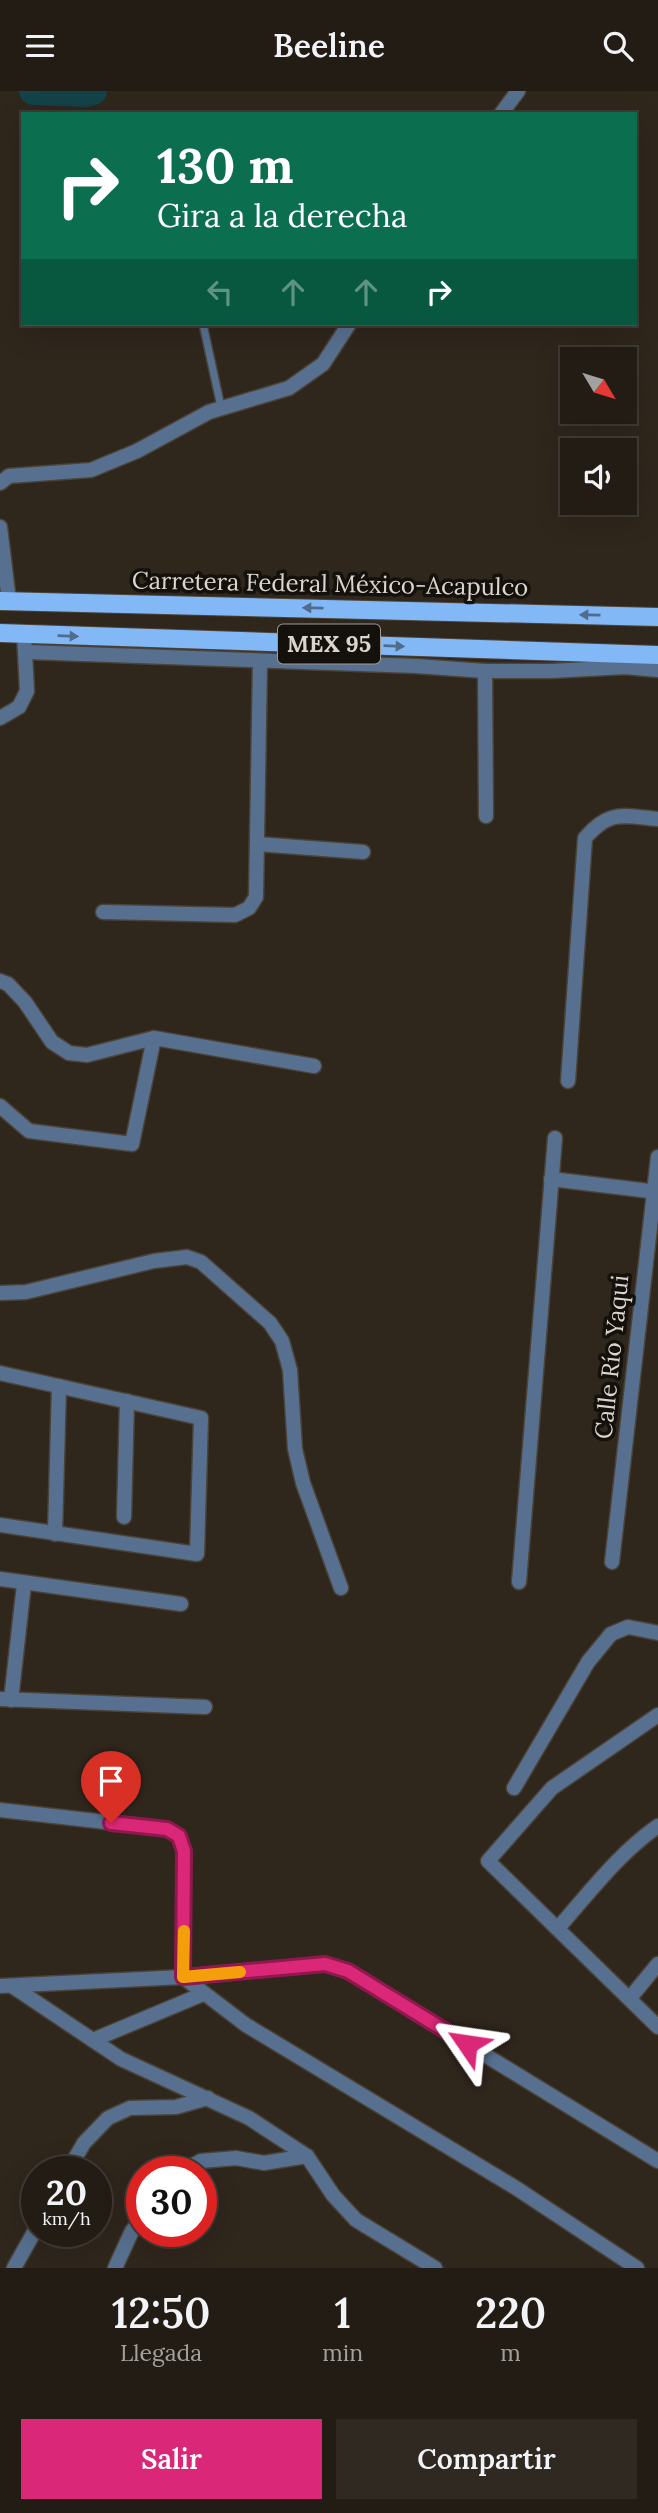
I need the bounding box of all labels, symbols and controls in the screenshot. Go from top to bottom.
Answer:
text: Beeline [273,25,385,66]
icon: menu [21,27,59,65]
icon: search [599,27,637,65]
text: 130 m [157,134,293,196]
icon: right [42,140,133,231]
text: Gira a la derecha [157,195,407,236]
icon: left [201,273,239,311]
icon: ahead [274,273,312,311]
icon: ahead [347,273,385,311]
icon: right [420,273,458,311]
north arrow [560,347,637,423]
map controls [560,347,637,515]
button: sound [560,438,637,515]
street label: Carretera Federal México-Acapulco [132,565,528,602]
one-way arrow [302,603,324,614]
one-way arrow [579,609,601,621]
road number: MEX 95 [278,625,380,663]
one-way arrow [57,630,79,641]
one-way arrow [383,640,405,651]
street label: Calle Río Yaqui [587,1273,636,1441]
pin [81,1751,141,1823]
icon: arrive [92,1762,130,1800]
position arrow [430,2007,504,2081]
speed limit sign: 30 [126,2156,217,2247]
text: 20 [46,2170,87,2215]
text: km/h [42,2207,91,2230]
text: 12:50 [112,2286,210,2340]
text: 1 [334,2286,351,2340]
text: 220 [475,2286,546,2340]
text: Llegada [120,2338,202,2367]
text: min [322,2338,363,2367]
text: m [500,2338,521,2367]
button: Salir [21,2419,322,2499]
button: Compartir [336,2419,637,2499]

